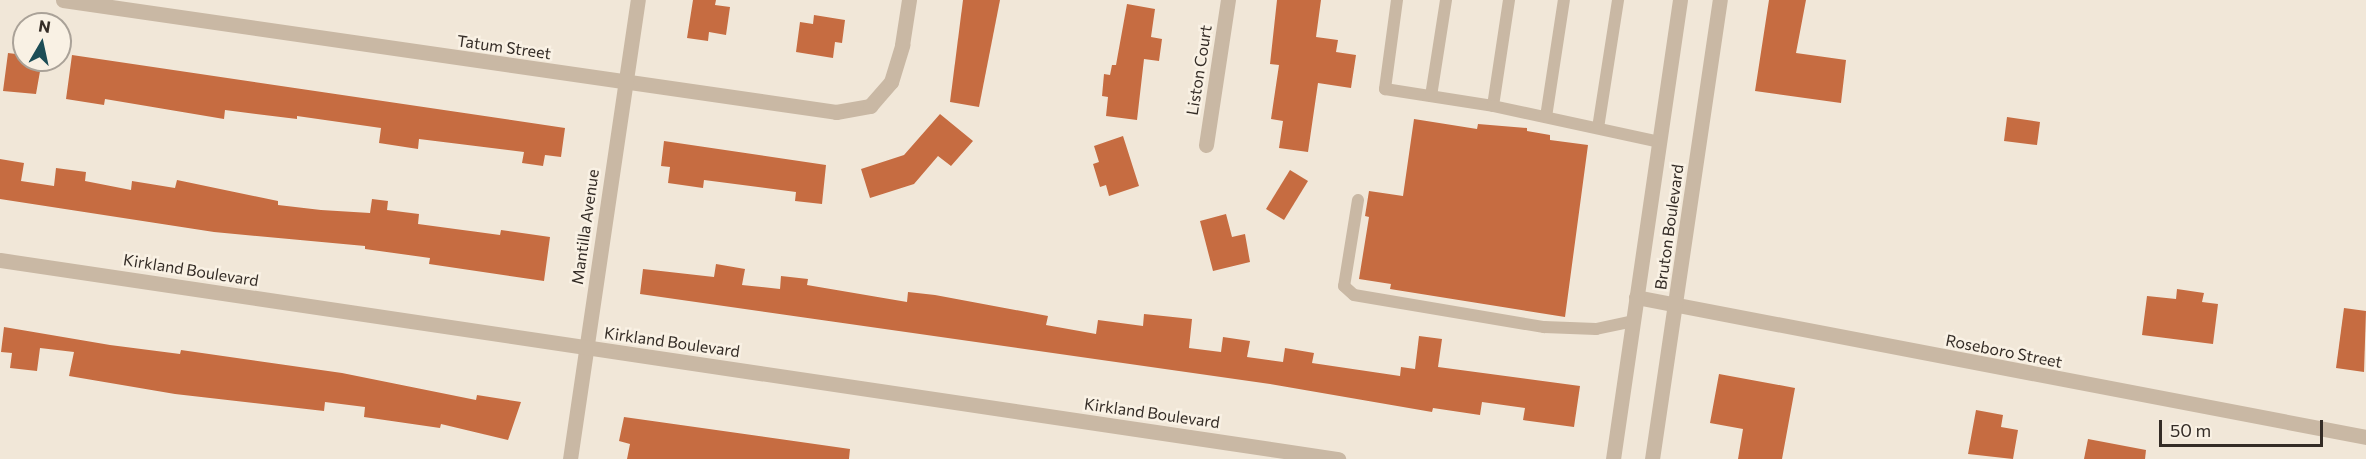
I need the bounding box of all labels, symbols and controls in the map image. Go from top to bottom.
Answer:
north arrow [12,12,72,72]
text: N [37,15,52,36]
street label: Liston Court [1182,23,1216,117]
street label: Tatum Street [456,31,552,63]
street label: Bruton Boulevard [1651,163,1687,291]
street label: Mantilla Avenue [567,168,603,286]
street label: Kirkland Boulevard [122,250,260,290]
street label: Kirkland Boulevard [603,323,741,361]
street label: Roseboro Street [1944,330,2064,372]
street label: Kirkland Boulevard [1083,394,1221,432]
scale bar [2162,408,2326,446]
text: 50 m [2170,419,2211,441]

